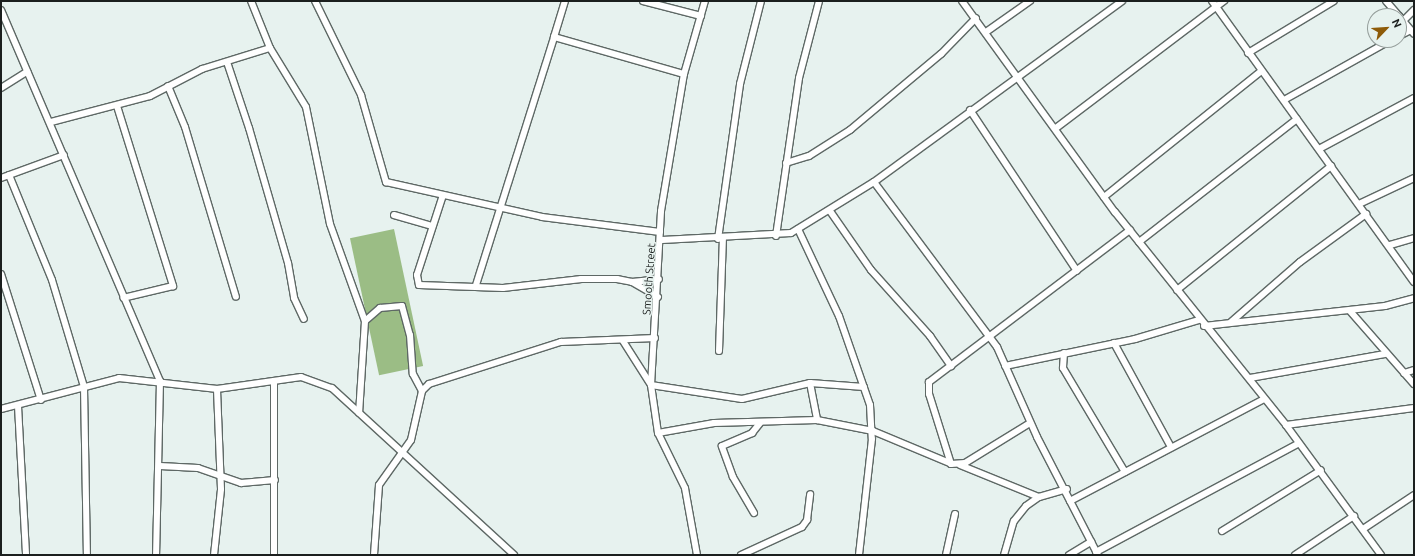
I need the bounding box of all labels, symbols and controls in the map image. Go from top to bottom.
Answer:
north arrow [1367,8,1407,48]
text: N [1390,17,1404,30]
street label: Smooth Street [640,243,658,315]

